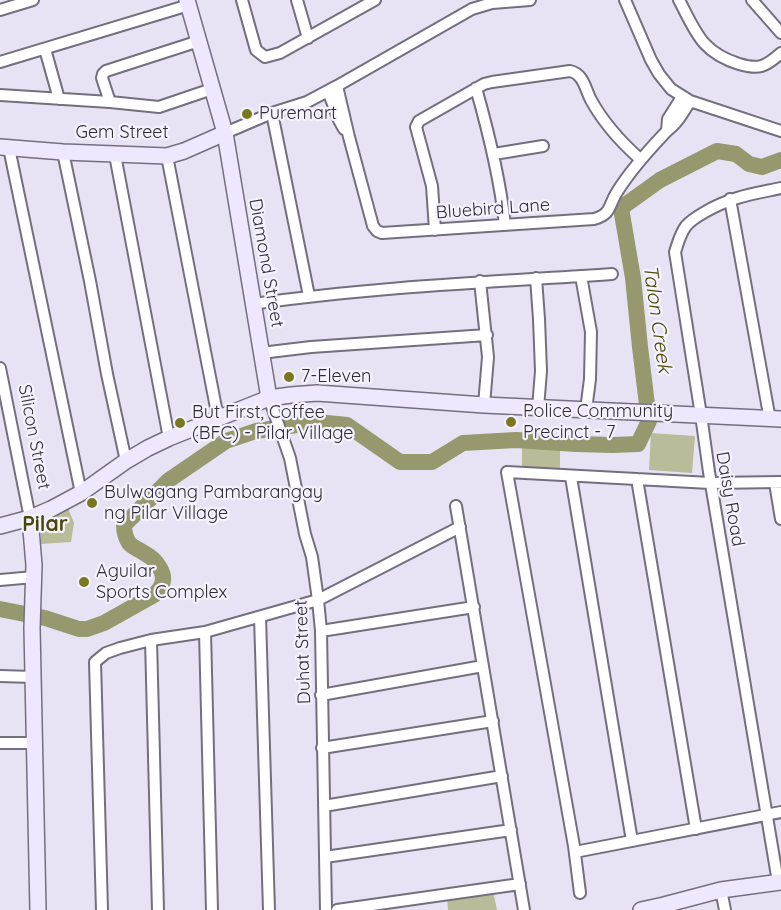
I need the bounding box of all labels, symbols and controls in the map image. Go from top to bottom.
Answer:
place label: Puremart [259,103,337,125]
marker: Puremart [240,107,254,121]
street label: Gem Street [75,122,169,144]
street label: Bluebird Lane [435,194,551,224]
street label: Diamond Street [244,197,288,329]
water label: Talon Creek [638,263,676,375]
place label: 7-Eleven [301,366,372,388]
marker: 7-Eleven [282,370,296,384]
street label: Silicon Street [13,383,55,491]
place label: Police Community Precinct - 7 [523,401,673,444]
place label: But First, Coffee (BFC) - Pilar Village [192,402,353,444]
marker: Police Community Precinct - 7 [504,415,518,429]
marker: But First, Coffee (BFC) - Pilar Village [173,416,187,430]
street label: Daisy Road [711,450,749,548]
place label: Bulwagang Pambarangay ng Pilar Village [104,482,323,524]
marker: Bulwagang Pambarangay ng Pilar Village [85,496,99,510]
district label: Pilar [22,512,68,538]
place label: Aguilar Sports Complex [96,561,227,604]
marker: Aguilar Sports Complex [77,575,91,589]
street label: Duhat Street [290,599,316,705]

